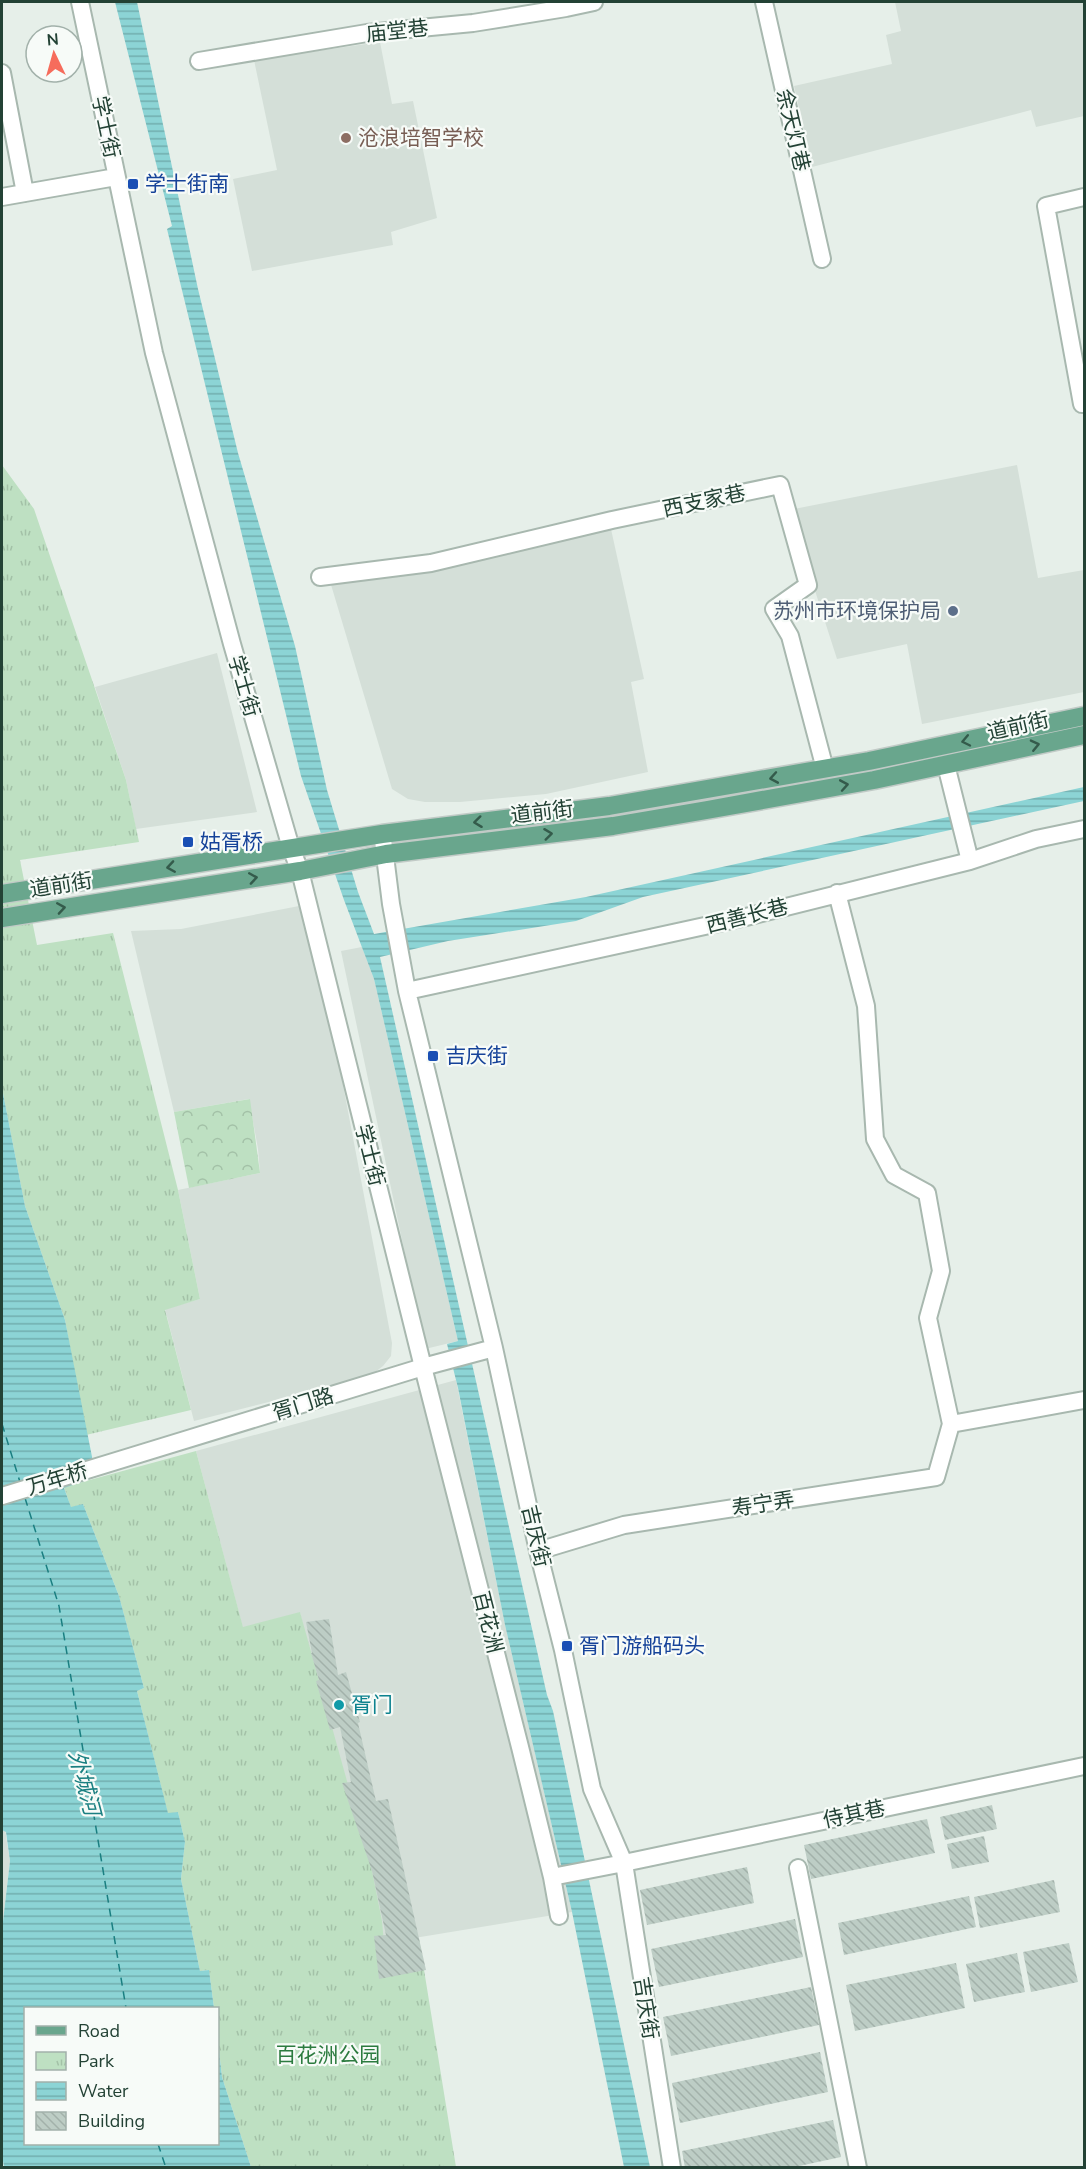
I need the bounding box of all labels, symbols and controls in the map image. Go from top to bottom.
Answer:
street label: 庙堂巷 [364,14,430,48]
north arrow [24,24,84,84]
text: N [46,29,60,52]
street label: 余天灯巷 [770,86,816,174]
street label: 学士街 [86,93,126,161]
place label: 沧浪培智学校 [358,124,484,152]
marker: 沧浪培智学校 [339,131,353,145]
place label: 学士街南 [145,170,229,198]
marker: 学士街南 [126,177,140,191]
street label: 西支家巷 [660,479,748,523]
place label: 苏州市环境保护局 [773,597,941,625]
marker: 苏州市环境保护局 [946,604,960,618]
street label: 学士街 [222,652,266,720]
street label: 道前街 [984,705,1052,747]
one-way arrow [961,734,971,747]
one-way arrow [1030,740,1040,753]
one-way arrow [769,771,779,784]
one-way arrow [839,779,849,792]
street label: 道前街 [509,794,575,830]
one-way arrow [473,816,482,828]
place label: 姑胥桥 [200,828,263,856]
one-way arrow [543,828,553,841]
marker: 姑胥桥 [181,835,195,849]
one-way arrow [166,861,175,873]
street label: 道前街 [28,866,94,904]
one-way arrow [249,873,258,885]
street label: 西善长巷 [703,892,791,940]
one-way arrow [56,903,65,915]
place label: 吉庆街 [445,1042,508,1070]
marker: 吉庆街 [426,1049,440,1063]
street label: 学士街 [349,1121,391,1189]
street label: 胥门路 [269,1381,337,1427]
street label: 万年桥 [23,1456,91,1502]
street label: 寿宁弄 [730,1485,796,1523]
street label: 吉庆街 [515,1502,557,1570]
street label: 百花洲 [467,1588,509,1656]
place label: 胥门游船码头 [579,1632,705,1660]
marker: 胥门游船码头 [560,1639,574,1653]
place label: 胥门 [351,1691,393,1719]
marker: 胥门 [332,1698,346,1712]
water label: 外城河 [61,1747,108,1823]
street label: 侍其巷 [820,1794,888,1834]
street label: 吉庆街 [627,1975,665,2041]
legend [24,2007,219,2145]
text: Road [78,2019,120,2043]
park label: 百花洲公园 [276,2041,381,2069]
text: Park [78,2049,115,2073]
text: Water [78,2079,129,2103]
text: Building [78,2109,145,2133]

